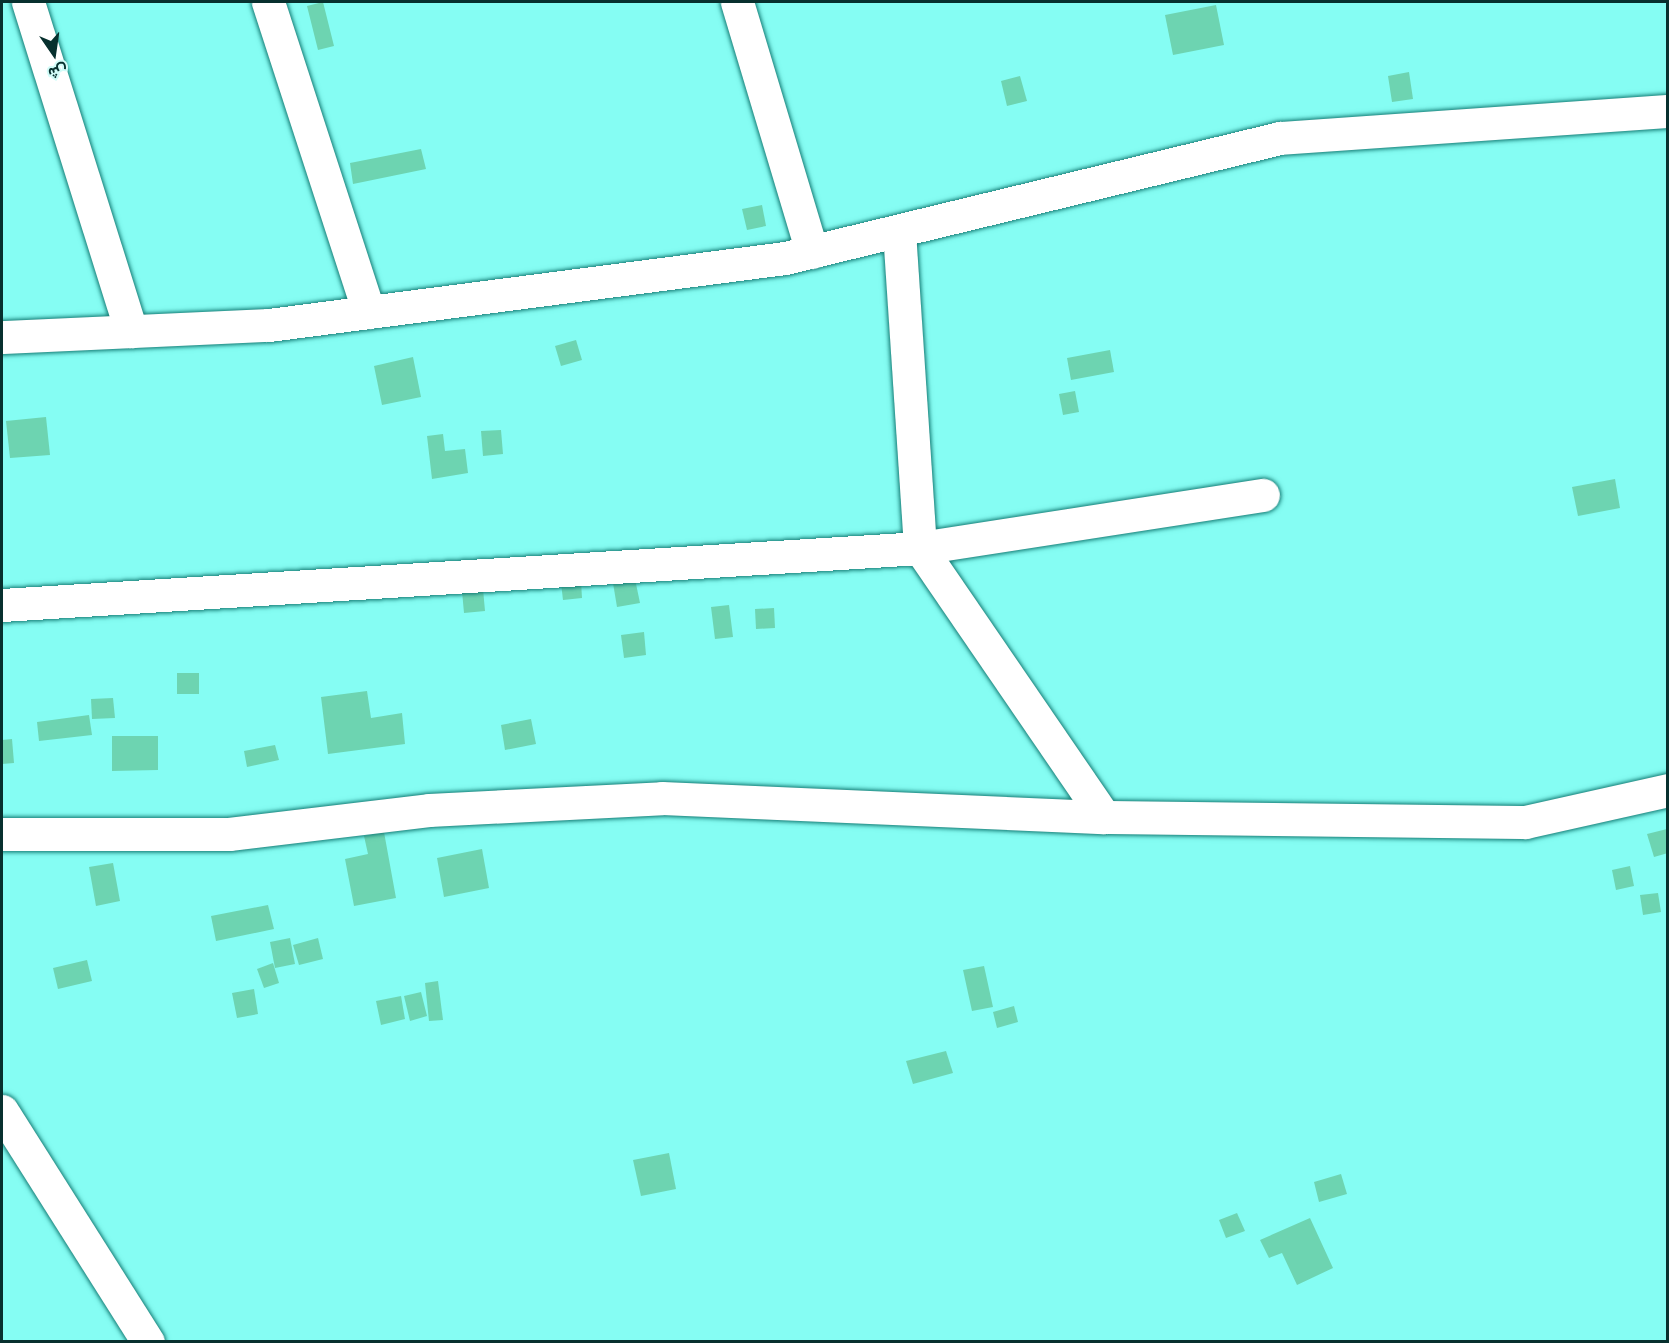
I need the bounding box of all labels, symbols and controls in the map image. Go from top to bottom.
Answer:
north arrow [24,24,84,84]
text: ش [47,62,69,82]

